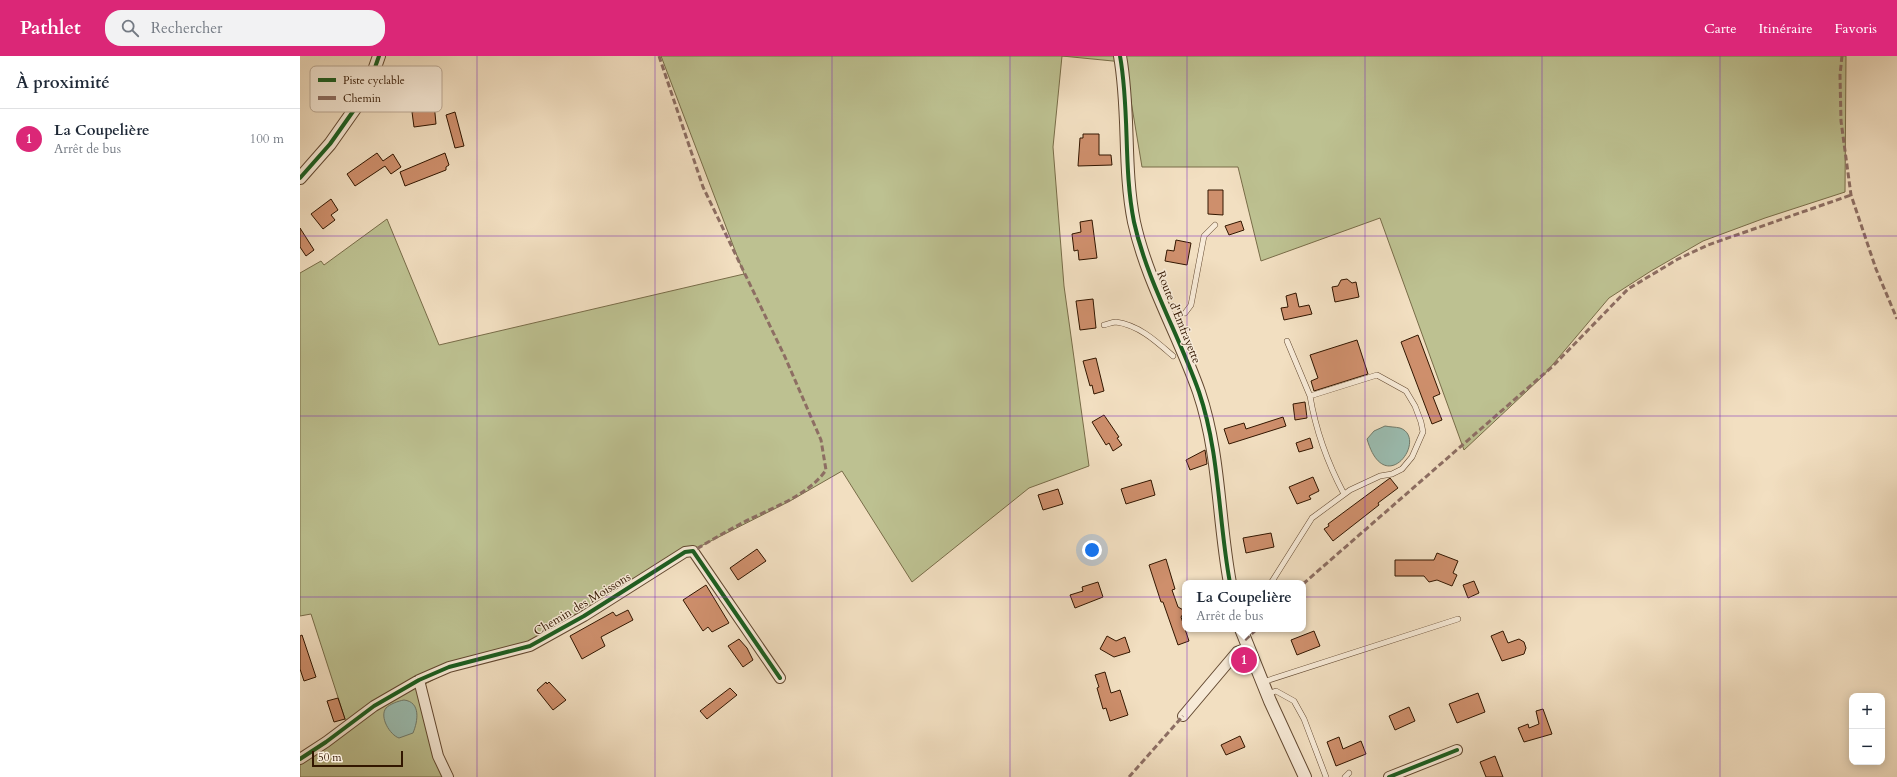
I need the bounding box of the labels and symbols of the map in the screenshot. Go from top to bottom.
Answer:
legend [310,66,442,112]
text: Piste cyclable [343,73,405,88]
text: Chemin [343,91,382,106]
street label: Route d'Emfrayette [1153,268,1205,366]
your location [1082,540,1102,560]
street label: Chemin des Moissons [531,569,633,639]
pin: 1 [1231,645,1257,675]
scale bar [312,749,403,768]

